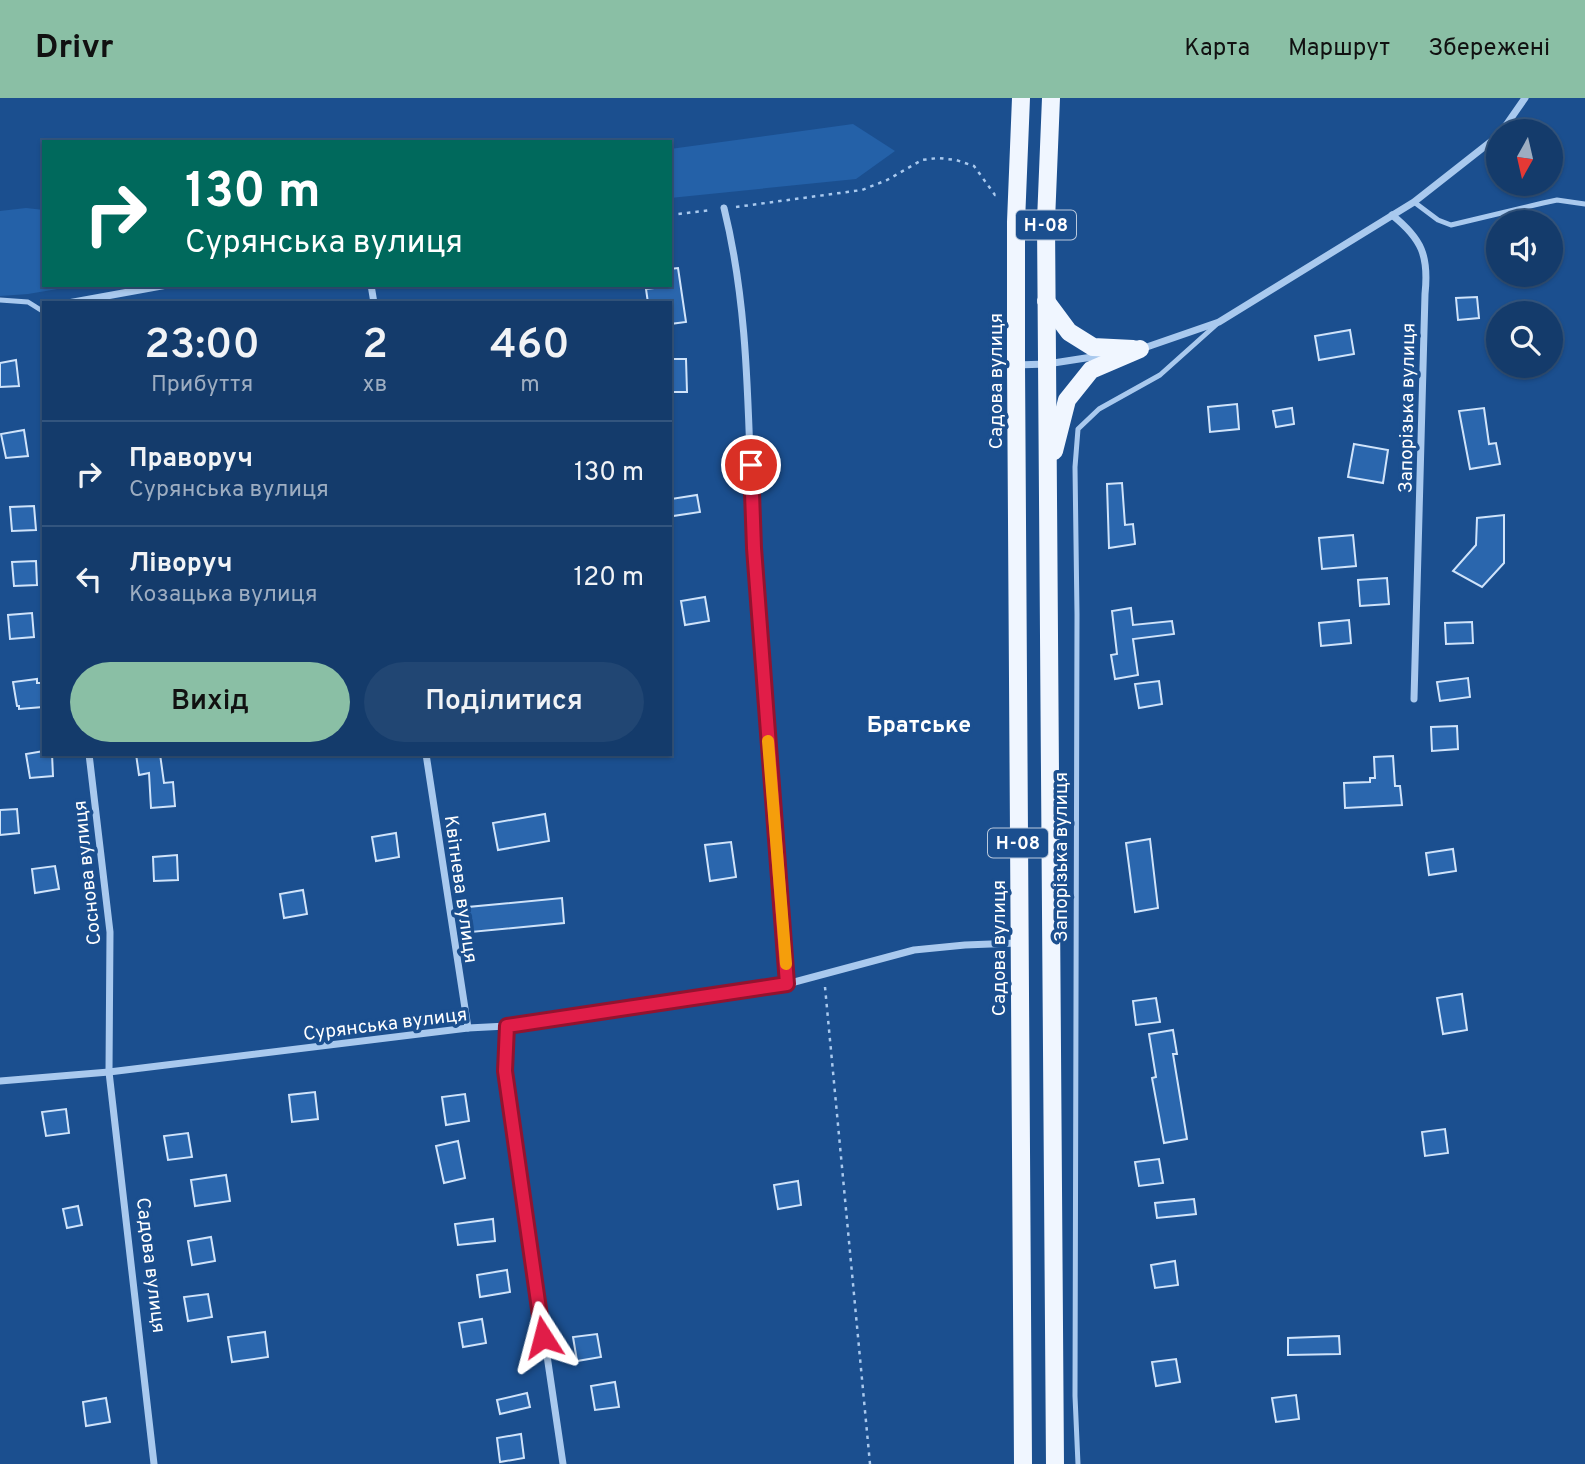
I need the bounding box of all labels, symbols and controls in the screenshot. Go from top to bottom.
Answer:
text: Drivr [35,28,114,70]
text: Карта [1184,34,1250,64]
text: Маршрут [1288,34,1390,64]
text: Збережені [1428,34,1550,64]
north arrow [1486,119,1563,196]
map controls [1486,119,1563,378]
text: 130 m [185,163,321,225]
icon: right [70,168,161,259]
road number: Н-08 [1016,210,1076,240]
button: sound [1486,210,1563,287]
text: Сурянська вулиця [185,224,463,264]
button: search [1486,301,1563,378]
street label: Садова вулиця [985,313,1009,449]
text: 23:00 [144,320,260,373]
text: 2 [362,320,388,373]
text: 460 [490,320,570,373]
street label: Запорізька вулиця [1395,323,1421,493]
text: Прибуття [151,371,253,400]
text: хв [363,371,387,400]
text: m [520,371,540,400]
pin [721,435,781,495]
text: Праворуч [129,443,253,476]
icon: arrive [732,446,770,484]
icon: right [70,455,108,493]
text: 130 m [574,457,644,490]
text: Сурянська вулиця [129,476,329,505]
text: Ліворуч [129,548,232,581]
icon: left [70,560,108,598]
text: 120 m [574,562,644,595]
text: Козацька вулиця [129,581,317,610]
button: Вихід [70,662,350,742]
button: Поділитися [364,662,644,742]
district label: Братське [867,712,971,741]
street label: Запорізька вулиця [1050,772,1074,942]
street label: Соснова вулиця [68,799,108,946]
street label: Квітнева вулиця [438,814,482,965]
road number: Н-08 [988,828,1048,858]
street label: Садова вулиця [988,880,1012,1016]
street label: Сурянська вулиця [302,1003,469,1047]
street label: Садова вулиця [130,1196,170,1334]
position arrow [506,1300,580,1374]

